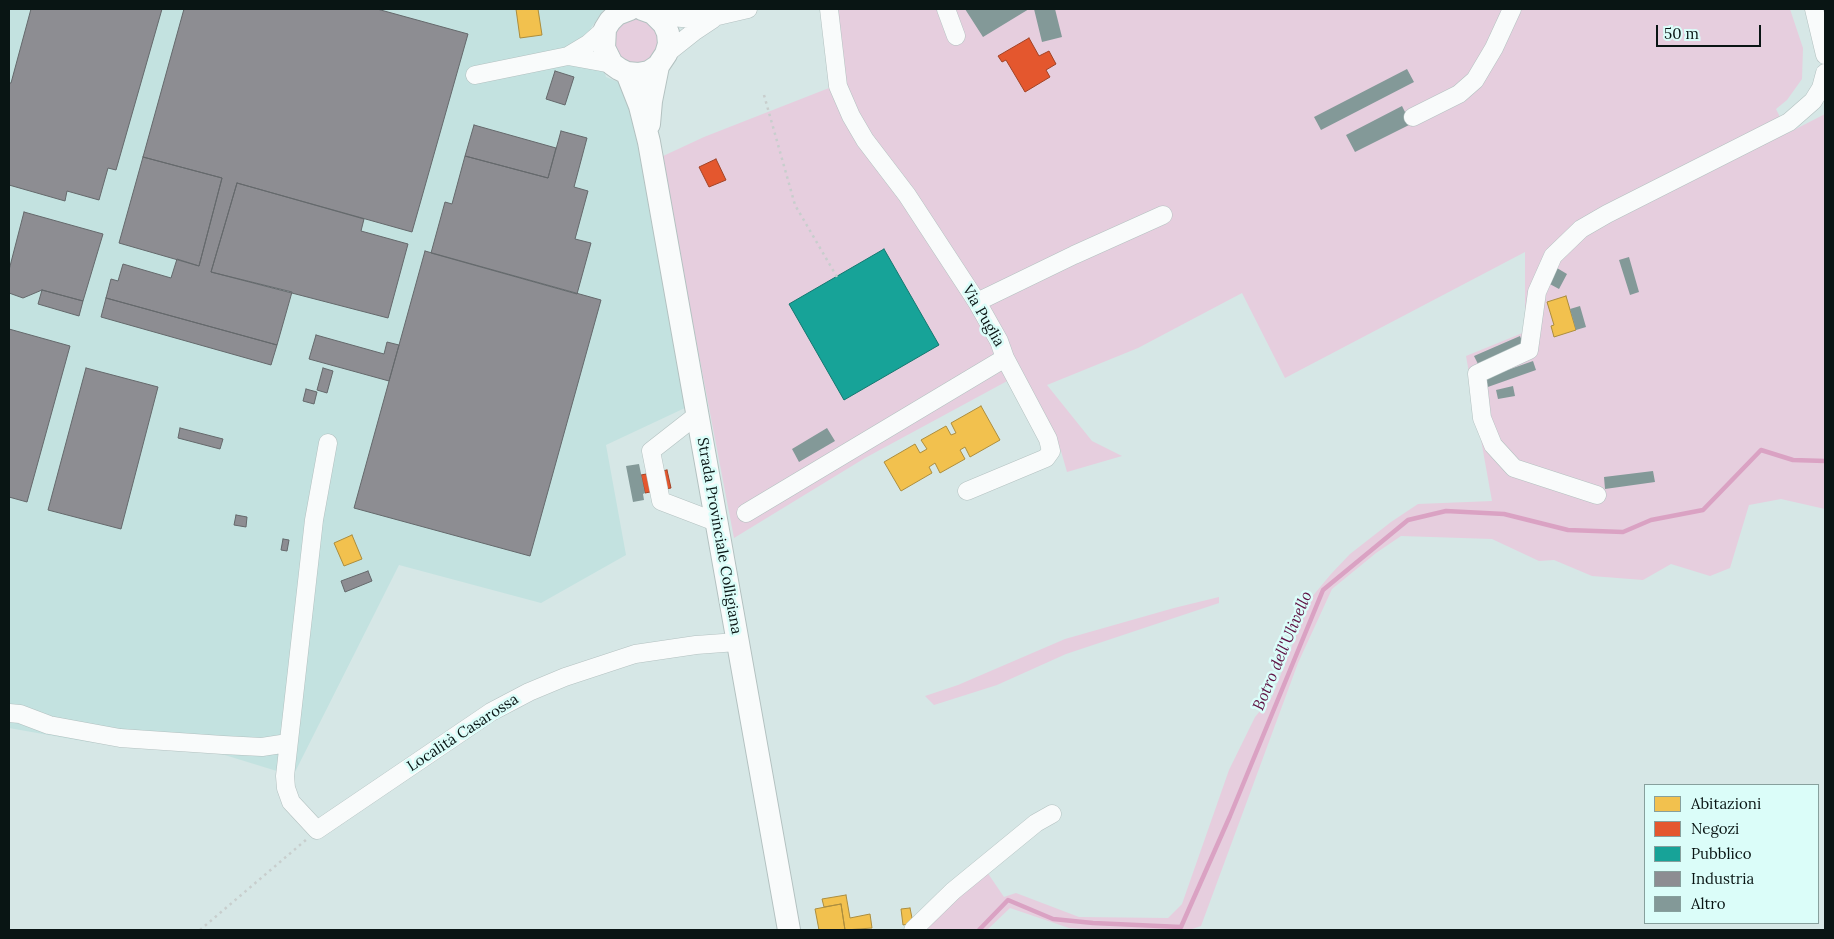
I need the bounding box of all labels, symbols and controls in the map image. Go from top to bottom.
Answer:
scale bar [1659,15,1764,47]
text: 50 m [1664,24,1699,43]
street label: Via Puglia [958,282,1008,350]
street label: Strada Provinciale Colligiana [693,436,745,636]
water label: Botro dell'Ulivello [1249,589,1317,713]
street label: Località Casarossa [404,690,522,776]
legend [1644,784,1819,924]
text: Abitazioni [1691,794,1761,813]
text: Negozi [1691,819,1739,838]
text: Pubblico [1691,844,1751,863]
text: Industria [1691,869,1754,888]
text: Altro [1691,894,1725,913]

